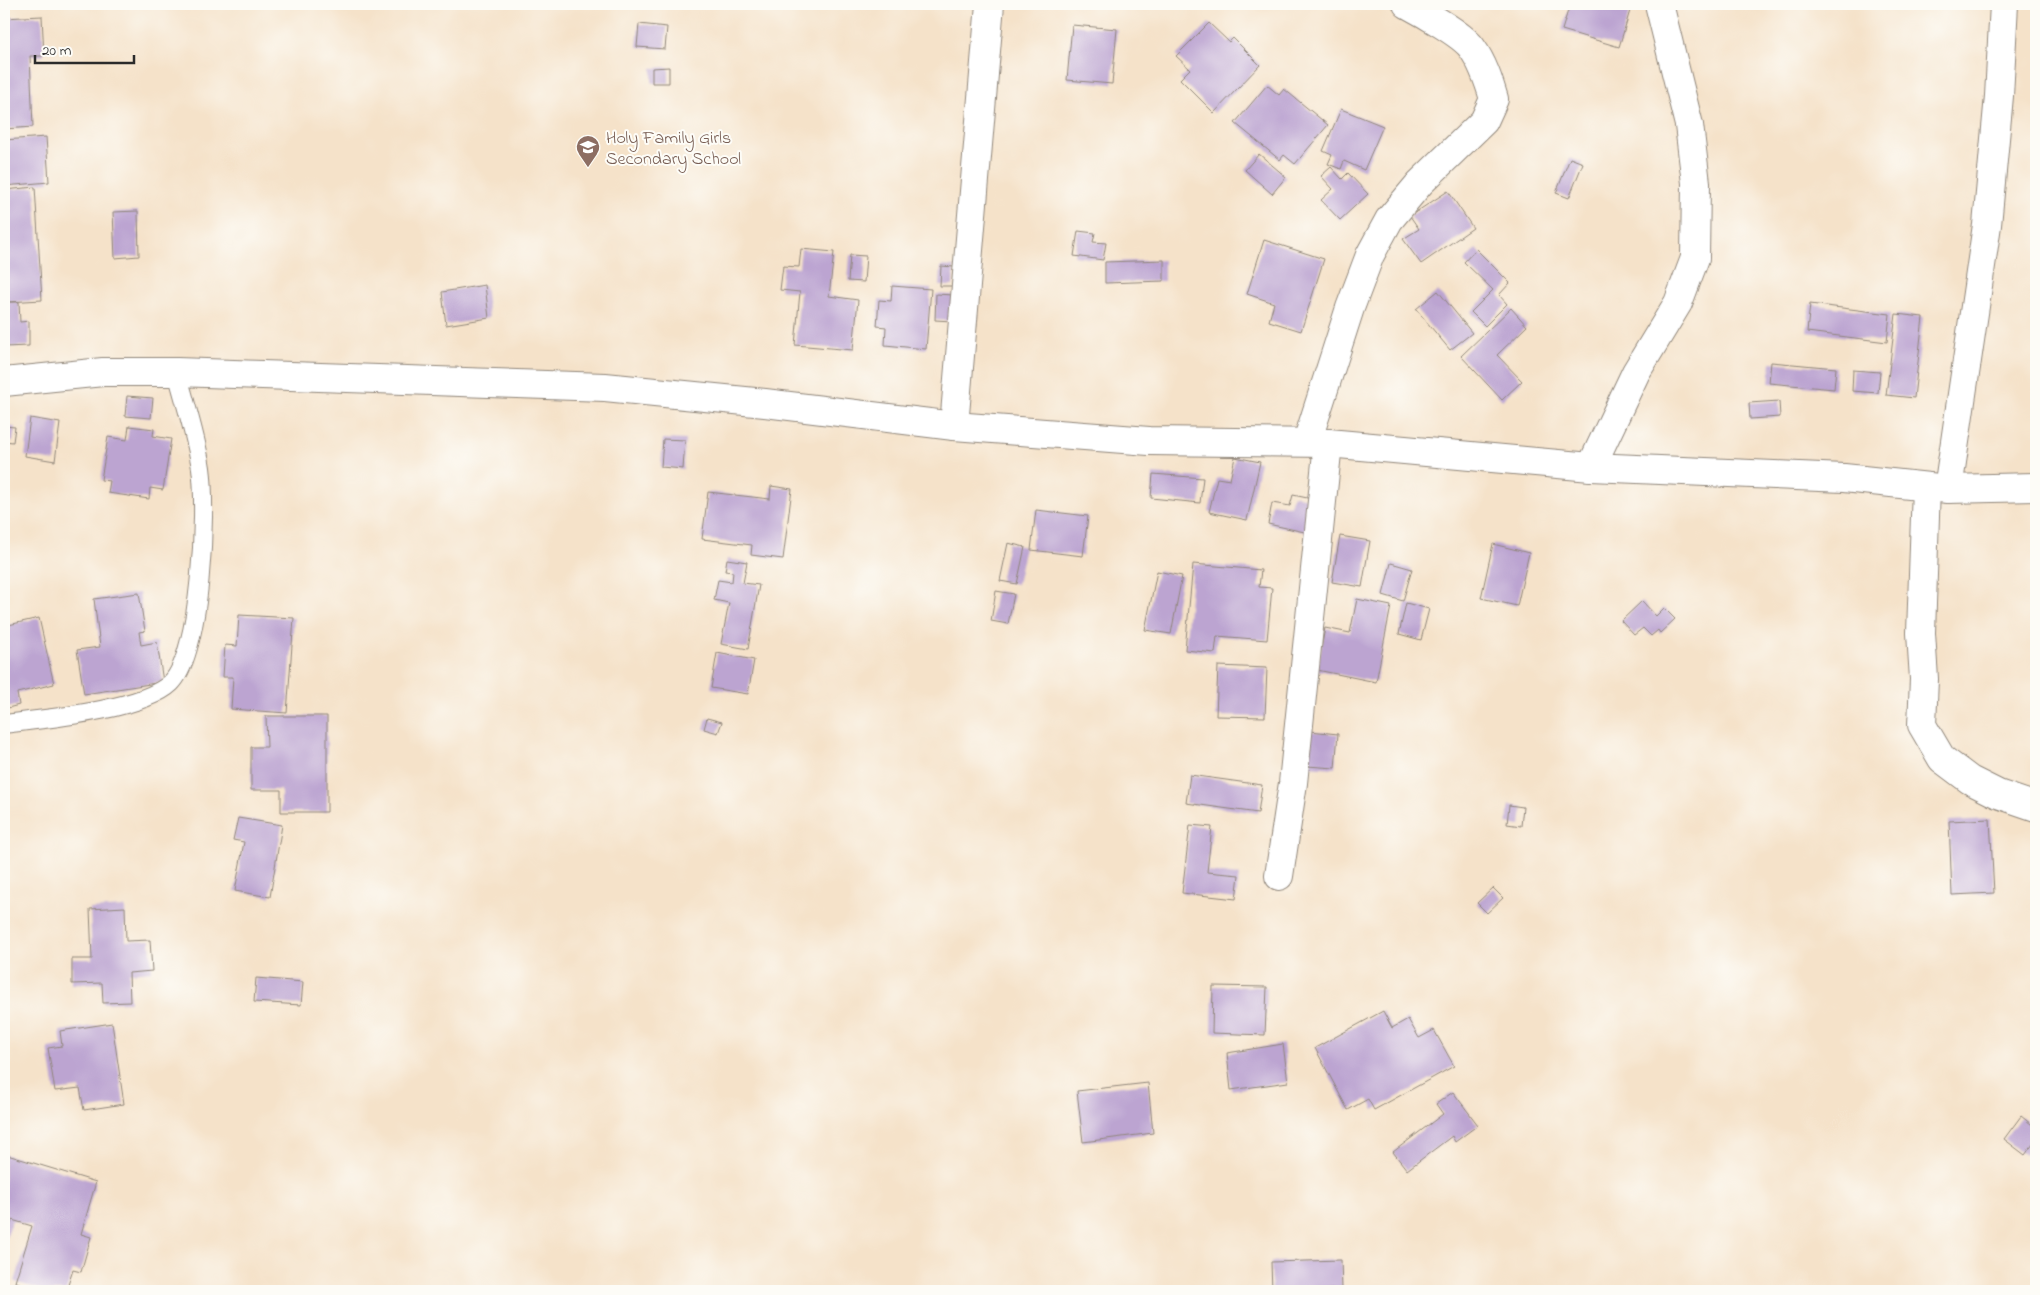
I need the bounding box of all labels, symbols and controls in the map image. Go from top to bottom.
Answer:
scale bar [35,32,134,64]
text: 20 m [42,40,72,62]
place label: Holy Family Girls Secondary School [606,126,741,173]
school or university icon: Holy Family Girls Secondary School [575,134,601,168]

